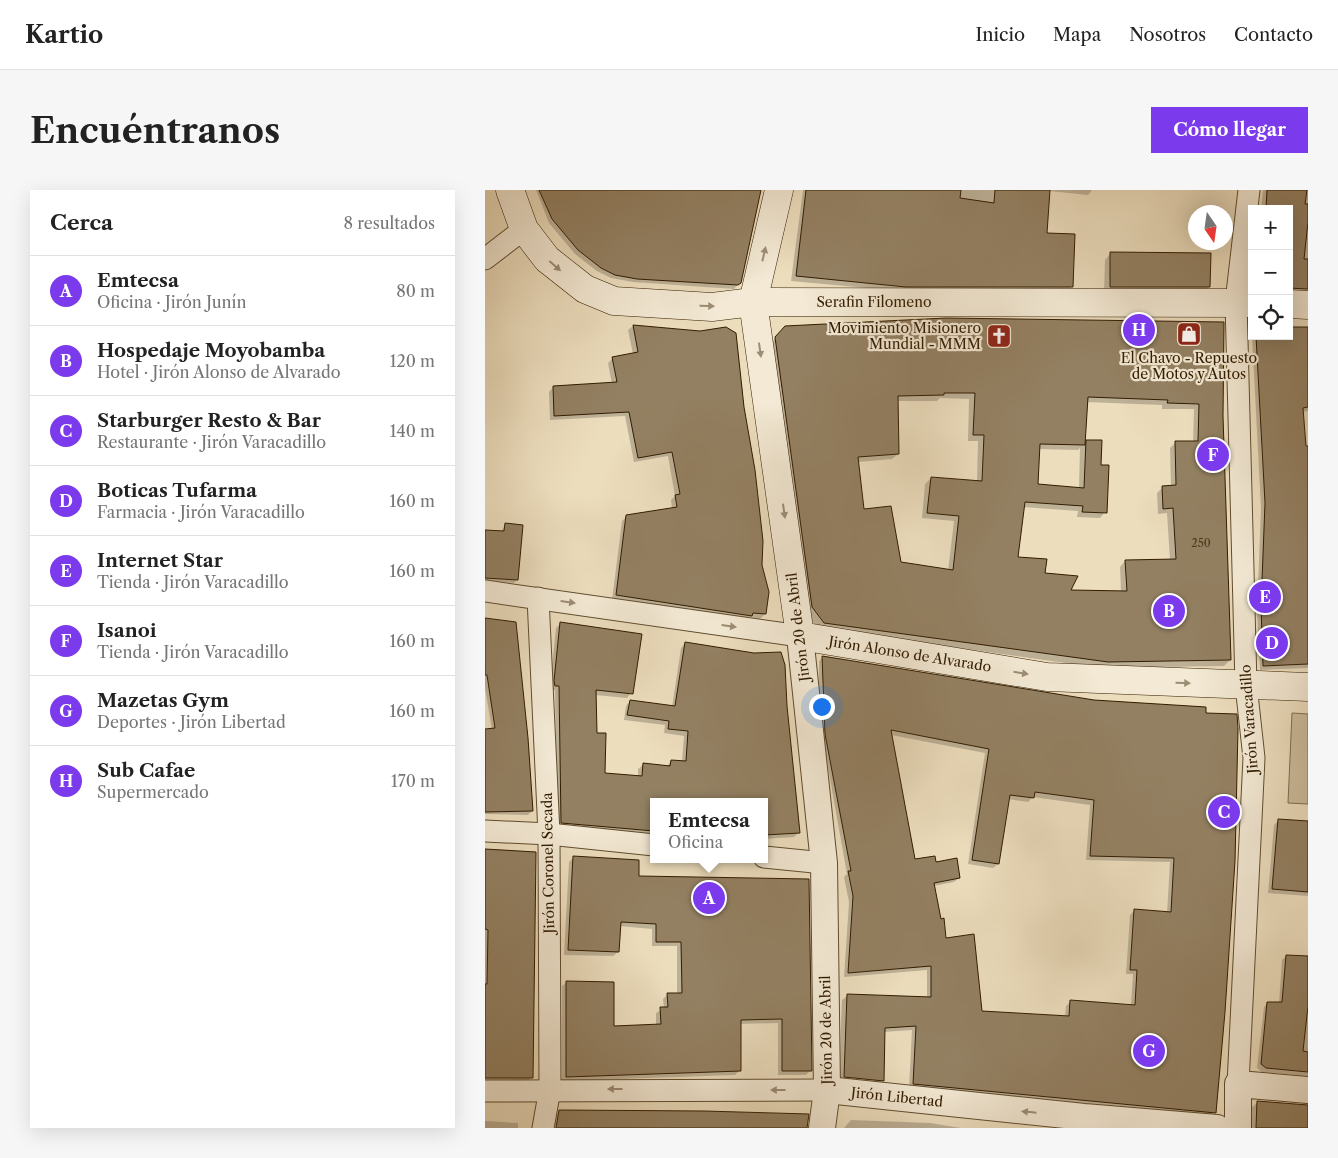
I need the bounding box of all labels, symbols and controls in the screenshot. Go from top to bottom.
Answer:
text: Kartio [25,20,103,49]
text: Inicio [976,24,1025,46]
text: Mapa [1053,24,1101,46]
text: Nosotros [1129,24,1206,46]
text: Contacto [1234,24,1313,46]
button: Cómo llegar [1151,107,1308,153]
text: Encuéntranos [30,109,280,152]
north arrow [1188,205,1233,250]
map controls [1248,205,1293,340]
button: + [1248,205,1293,250]
text: Cerca [50,210,113,235]
text: 8 resultados [344,213,435,233]
one-way arrow [760,247,768,262]
button: − [1248,250,1293,295]
one-way arrow [549,260,561,271]
text: Emtecsa [97,269,179,292]
text: A [60,281,72,301]
text: 80 m [396,281,435,301]
text: Oficina · Jirón Junín [97,292,246,312]
street label: Serafin Filomeno [816,293,932,311]
button: locate [1248,295,1293,340]
one-way arrow [699,302,715,310]
pin: H [1123,311,1155,349]
place label: Movimiento Misionero Mundial - MMM [828,319,981,353]
shop icon: El Chavo - Repuesto de Motos y Autos [1176,321,1202,347]
church icon: Movimiento Misionero Mundial - MMM [986,323,1012,349]
text: Hospedaje Moyobamba [97,339,325,362]
one-way arrow [757,342,765,358]
place label: El Chavo - Repuesto de Motos y Autos [1121,349,1257,383]
text: B [60,351,72,371]
text: 120 m [390,351,435,371]
text: Hotel · Jirón Alonso de Alvarado [97,362,341,382]
text: Starburger Resto & Bar [97,409,321,432]
text: C [60,421,72,441]
text: 140 m [390,421,435,441]
text: Restaurante · Jirón Varacadillo [97,432,326,452]
pin: F [1197,436,1229,474]
text: Boticas Tufarma [97,479,257,502]
text: D [59,491,73,511]
text: 160 m [390,491,435,511]
text: Farmacia · Jirón Varacadillo [97,502,305,522]
one-way arrow [780,503,788,519]
house number: 250 [1191,536,1211,550]
text: Internet Star [97,549,223,572]
text: E [60,561,72,581]
text: 160 m [390,561,435,581]
text: Tienda · Jirón Varacadillo [97,572,289,592]
street label: Jirón 20 de Abril [782,572,814,684]
pin: E [1249,578,1281,616]
pin: B [1153,592,1185,630]
one-way arrow [560,599,576,607]
text: Isanoi [97,619,157,642]
one-way arrow [721,622,737,630]
pin: D [1256,624,1288,662]
text: F [61,631,71,651]
text: 160 m [390,631,435,651]
street label: Jirón Alonso de Alvarado [825,632,993,676]
text: Tienda · Jirón Varacadillo [97,642,289,662]
street label: Jirón Varacadillo [1236,664,1262,776]
one-way arrow [1013,669,1029,677]
one-way arrow [1175,679,1191,687]
text: Mazetas Gym [97,689,229,712]
your location [809,694,835,720]
text: G [59,701,73,721]
text: 160 m [390,701,435,721]
text: Deportes · Jirón Libertad [97,712,286,732]
text: Sub Cafae [97,759,195,782]
text: H [59,771,73,791]
text: 170 m [391,771,435,791]
text: Supermercado [97,782,209,802]
street label: Jirón Coronel Secada [538,792,558,936]
pin: C [1208,793,1240,831]
popup [650,798,768,863]
text: Emtecsa [668,809,750,832]
text: Oficina [668,832,723,852]
pin: A [693,879,725,917]
street label: Jirón 20 de Abril [816,975,836,1087]
pin: G [1133,1032,1165,1070]
street label: Jirón Libertad [848,1083,944,1111]
one-way arrow [607,1085,623,1093]
one-way arrow [770,1086,786,1094]
one-way arrow [1021,1108,1037,1116]

